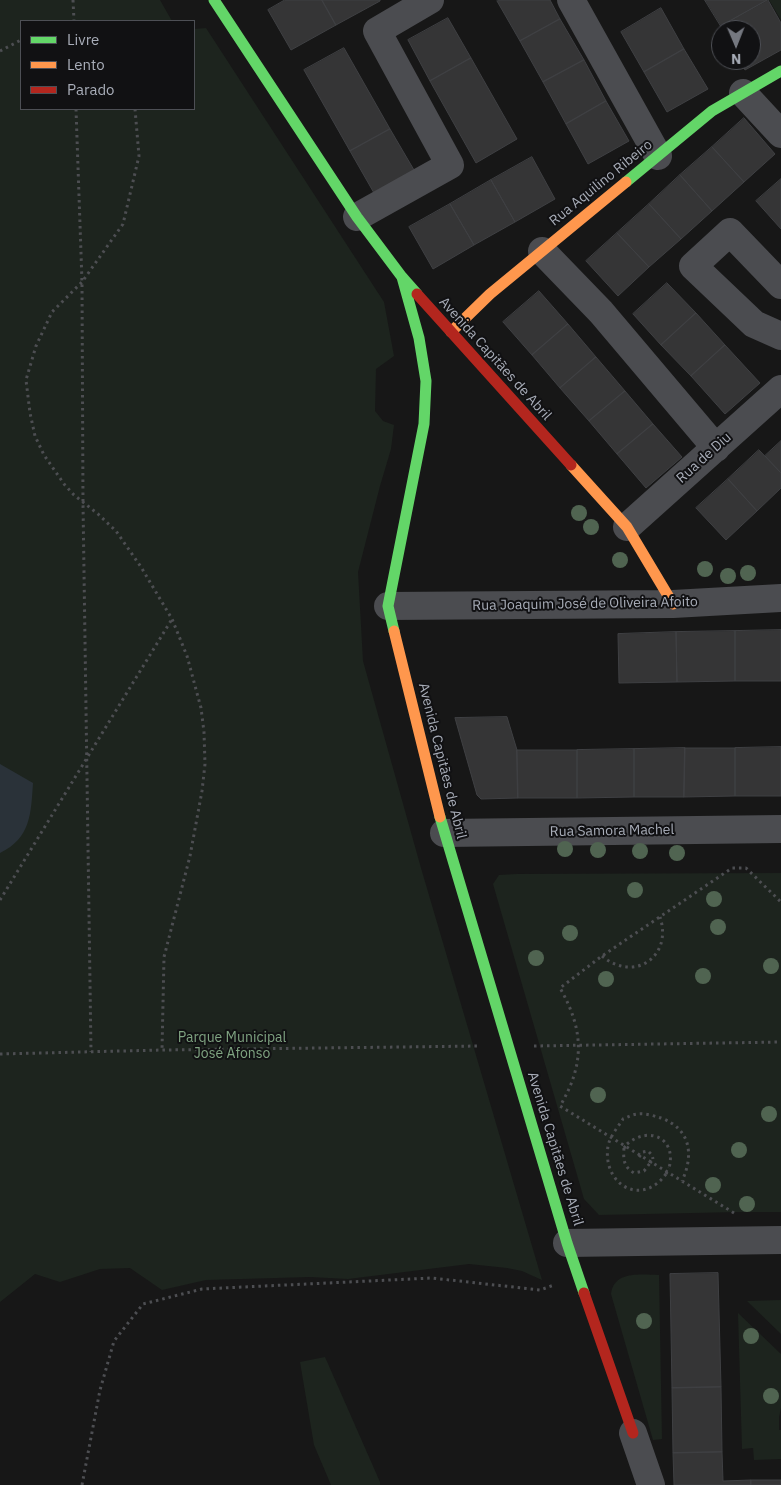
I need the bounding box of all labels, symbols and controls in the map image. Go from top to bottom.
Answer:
legend [20,20,195,110]
north arrow [711,20,761,70]
text: Livre [67,30,99,49]
text: N [731,50,741,68]
text: Lento [67,55,105,74]
text: Parado [67,80,115,99]
street label: Rua Aquilino Ribeiro [546,136,656,230]
street label: Avenida Capitães de Abril [435,294,555,424]
street label: Rua de Diu [673,429,735,487]
street label: Rua Joaquim José de Oliveira Afoito [472,594,698,614]
street label: Avenida Capitães de Abril [414,681,470,841]
street label: Rua Samora Machel [550,822,674,840]
park label: Parque Municipal José Afonso [178,1030,286,1062]
street label: Avenida Capitães de Abril [524,1070,586,1228]

